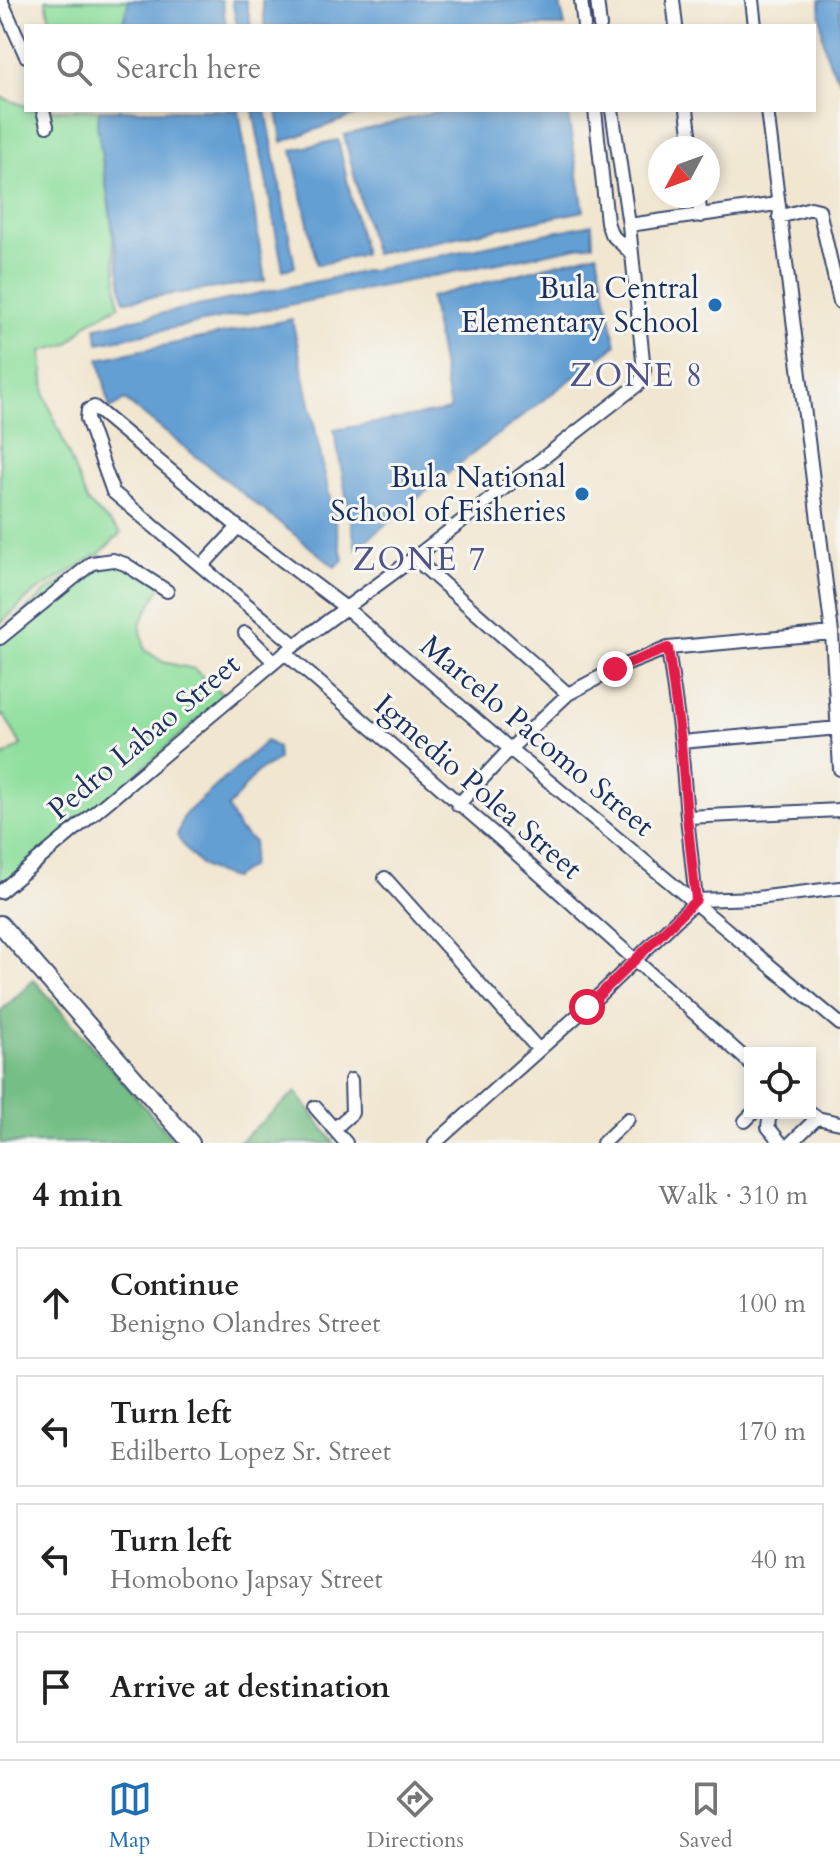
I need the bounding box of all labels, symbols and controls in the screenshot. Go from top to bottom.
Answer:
search box [24,24,816,112]
icon: search [52,46,96,90]
text: Search here [116,48,261,89]
north arrow [648,136,720,208]
place label: Bula Central Elementary School [461,268,699,343]
marker: Bula Central Elementary School [706,296,724,314]
district label: ZONE 8 [570,354,704,398]
place label: Bula National School of Fisheries [331,457,566,532]
marker: Bula National School of Fisheries [573,485,591,503]
district label: ZONE 7 [353,538,487,582]
street label: Marcelo Pacomo Street [411,626,663,846]
street label: Pedro Labao Street [39,644,249,830]
route end [597,651,633,687]
street label: Igmedio Polea Street [365,685,591,889]
route start [569,989,605,1025]
map controls [744,1047,816,1119]
button: locate [744,1047,816,1119]
text: 4 min [32,1172,123,1218]
text: Walk · 310 m [658,1178,808,1213]
text: Continue [110,1265,239,1306]
icon: ahead [34,1281,78,1325]
text: 100 m [737,1286,806,1321]
text: Benigno Olandres Street [110,1306,380,1341]
text: Turn left [110,1393,232,1434]
icon: left [34,1409,78,1453]
text: 170 m [737,1414,806,1449]
text: Edilberto Lopez Sr. Street [110,1434,391,1469]
text: Turn left [110,1521,232,1562]
icon: left [34,1537,78,1581]
text: 40 m [750,1542,806,1577]
text: Homobono Japsay Street [110,1562,383,1597]
icon: arrive [34,1665,78,1709]
text: Arrive at destination [110,1667,390,1708]
tab: Map [108,1777,152,1855]
tab: Directions [367,1777,464,1855]
tab: Saved [679,1777,732,1855]

